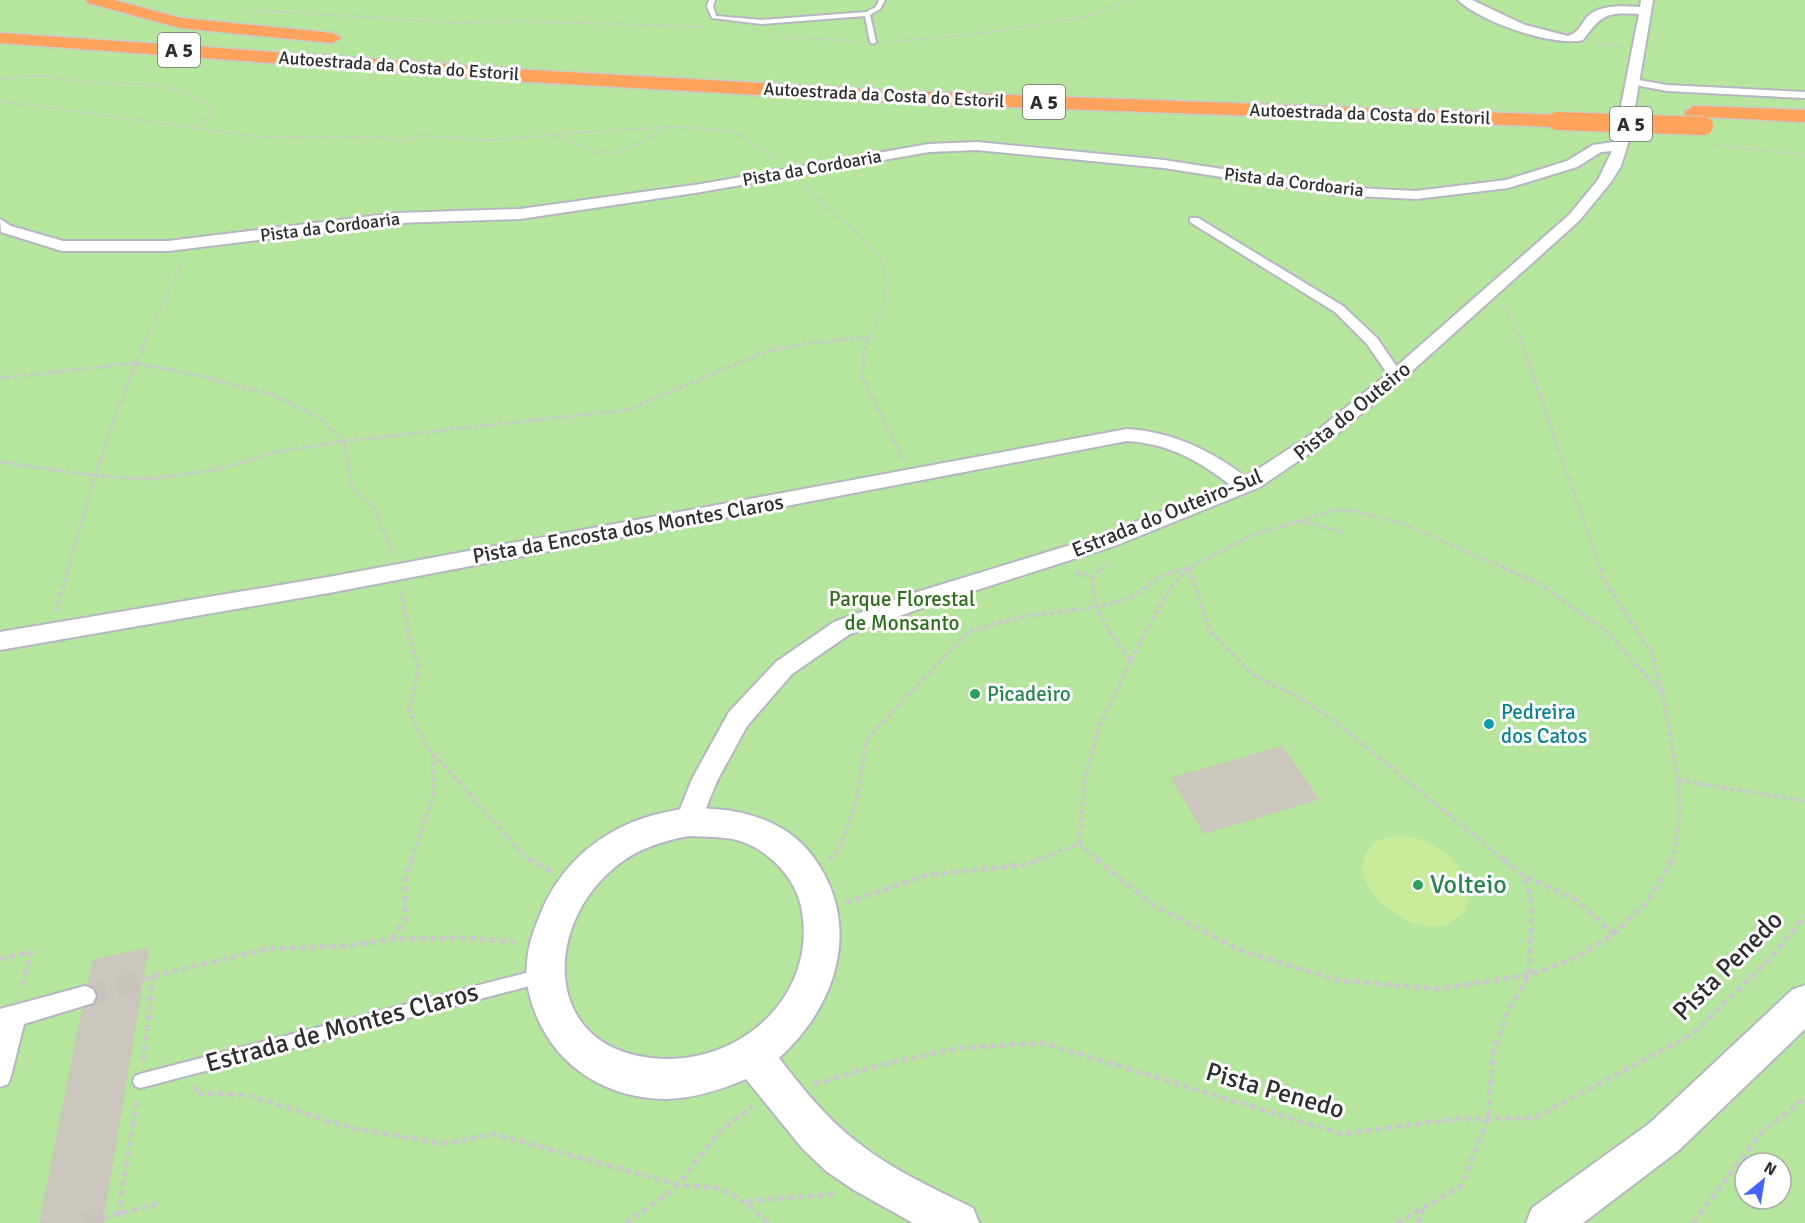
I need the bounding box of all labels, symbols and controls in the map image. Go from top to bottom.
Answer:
road number: A 5 [158,33,200,67]
street label: Autoestrada da Costa do Estoril [278,47,520,85]
street label: Autoestrada da Costa do Estoril [763,78,1005,112]
road number: A 5 [1023,85,1065,119]
street label: Autoestrada da Costa do Estoril [1249,99,1491,129]
road number: A 5 [1610,107,1652,141]
street label: Pista da Cordoaria [741,145,883,191]
street label: Pista da Cordoaria [1223,163,1365,201]
street label: Pista da Cordoaria [259,208,401,246]
street label: Pista do Outeiro [1288,356,1416,466]
street label: Estrada do Outeiro-Sul [1068,463,1266,563]
street label: Pista da Encosta dos Montes Claros [470,489,786,569]
park label: Parque Florestal de Monsanto [829,586,975,636]
place label: Picadeiro [987,681,1071,707]
marker: Picadeiro [968,687,982,701]
place label: Pedreira dos Catos [1501,699,1587,749]
marker: Pedreira dos Catos [1482,717,1496,731]
place label: Volteio [1430,869,1507,901]
marker: Volteio [1411,878,1425,892]
street label: Pista Penedo [1666,904,1790,1028]
street label: Estrada de Montes Claros [202,976,482,1080]
street label: Pista Penedo [1202,1056,1348,1126]
north arrow [1733,1151,1793,1211]
text: N [1760,1157,1780,1180]

